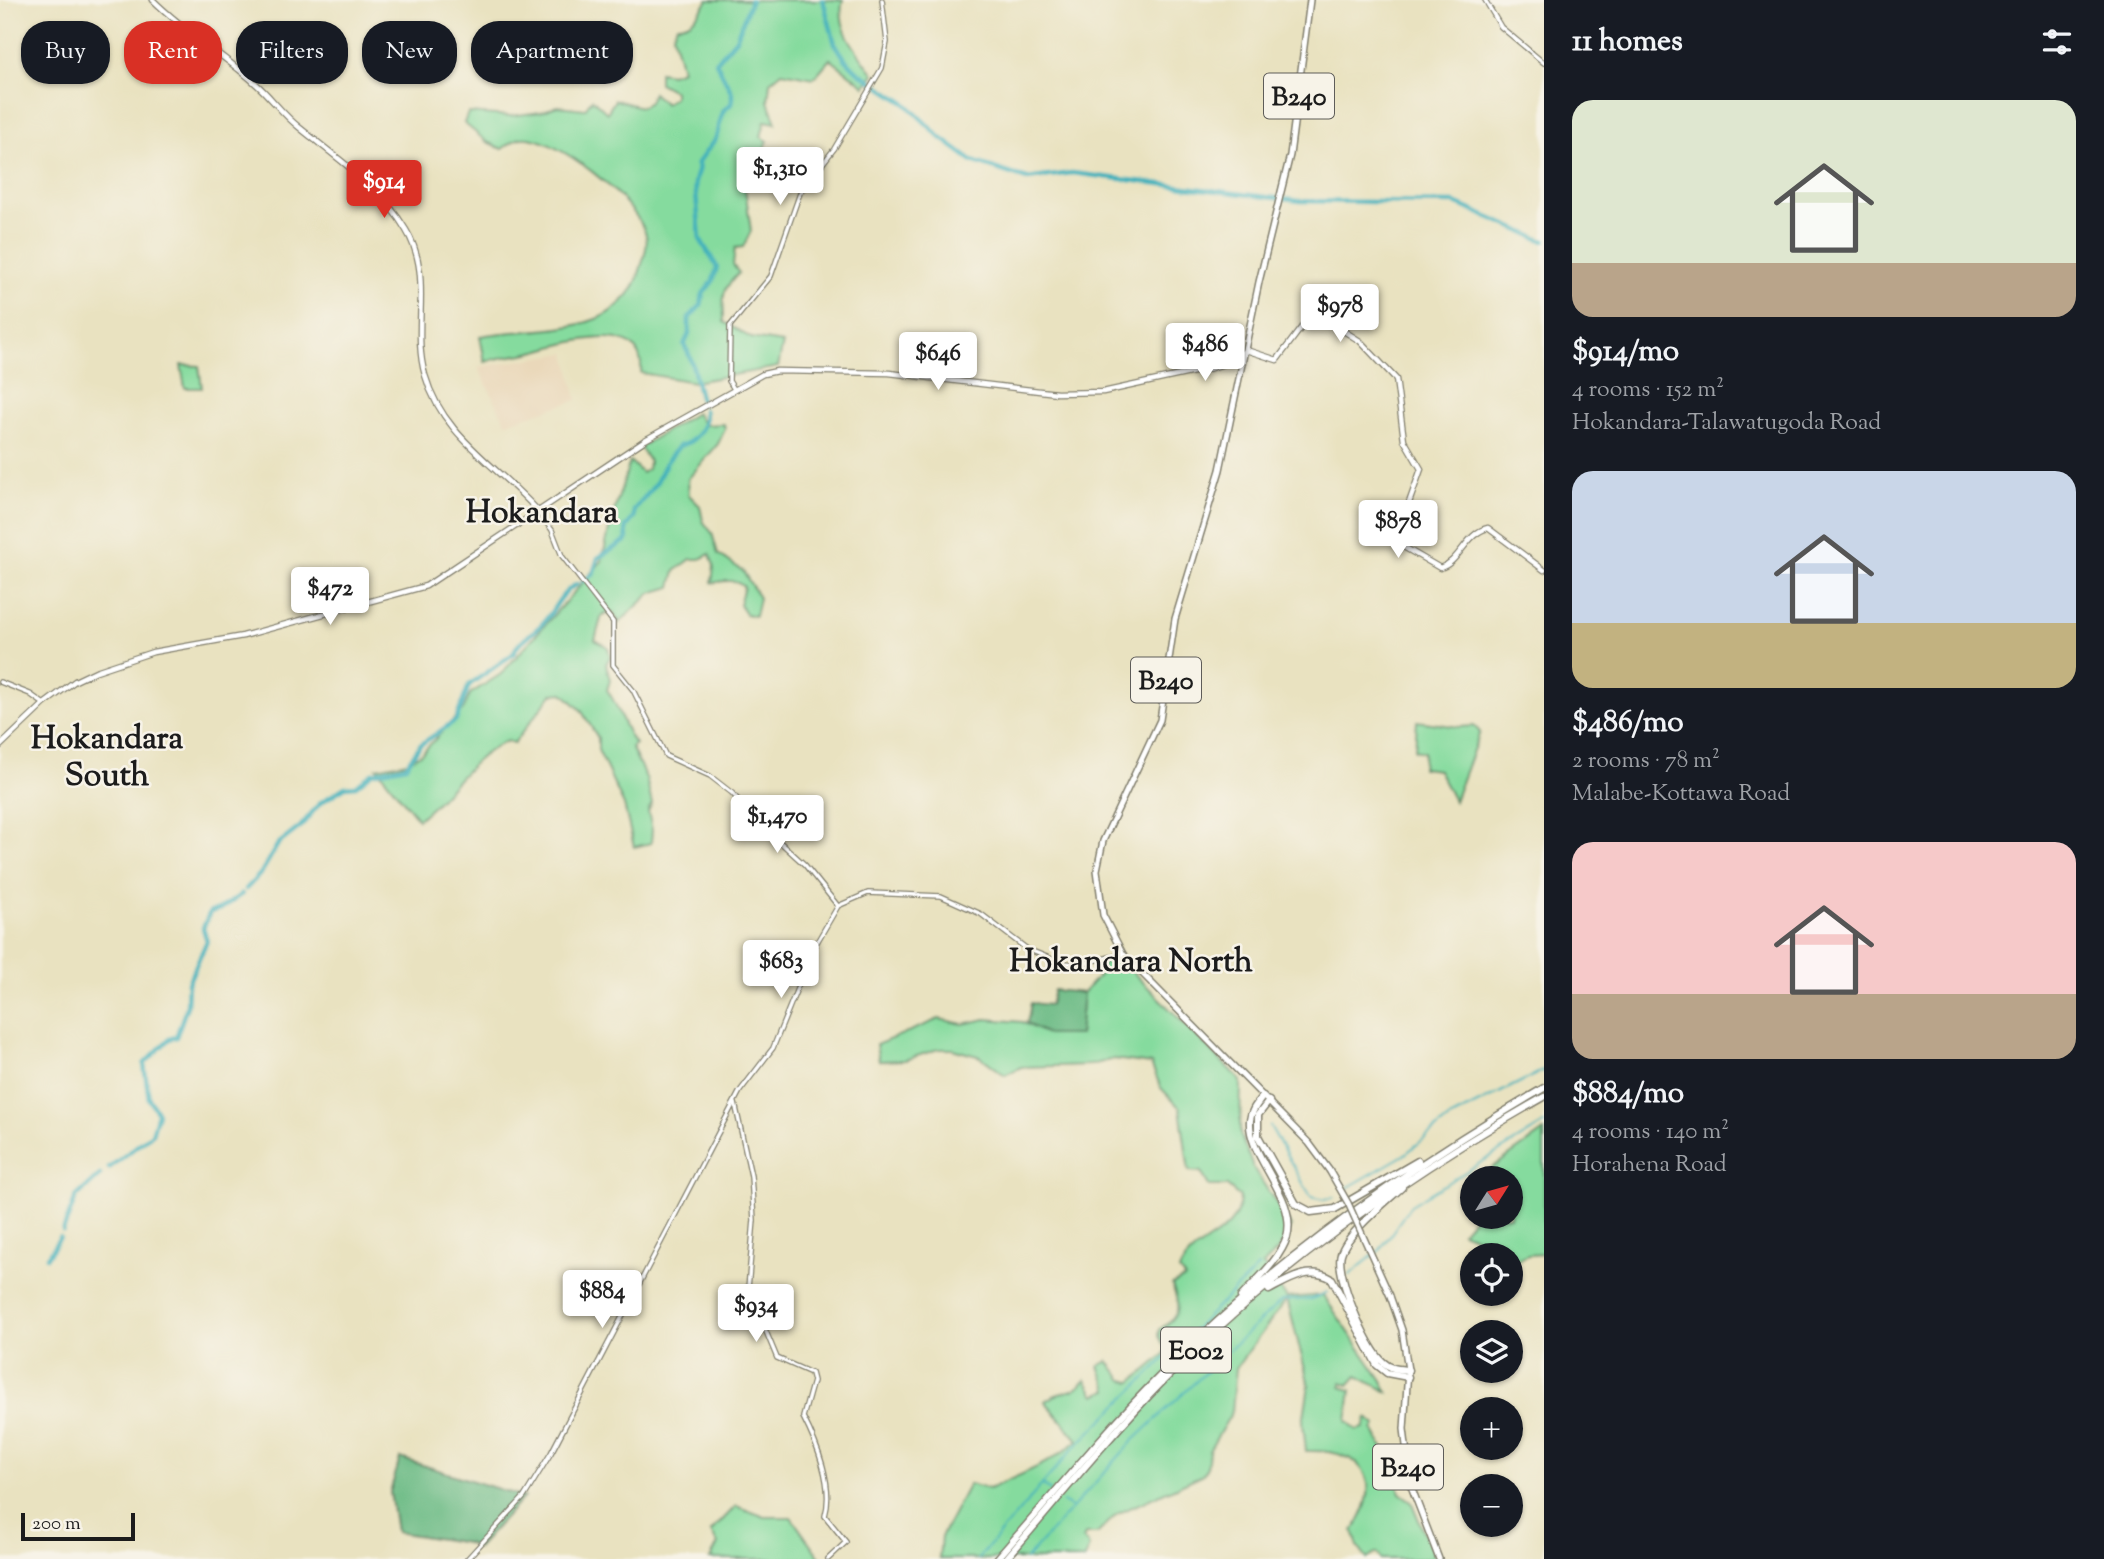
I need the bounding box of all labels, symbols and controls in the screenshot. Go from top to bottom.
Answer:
chip: Buy [21,21,110,84]
chip: Rent [124,21,222,84]
chip: Filters [236,21,348,84]
chip: New [362,21,457,84]
chip: Apartment [471,21,633,84]
text: 11 homes [1572,21,1683,64]
icon: filters [2038,23,2076,61]
road number: B240 [1264,74,1334,118]
icon: home [1761,145,1887,271]
pin: $1,310 [723,148,837,207]
text: $1,310 [753,153,807,186]
pin: $914 [343,160,425,220]
text: $914 [363,166,405,199]
pin: $978 [1299,284,1381,344]
text: $978 [1317,290,1363,323]
pin: $486 [1164,324,1246,383]
text: $486 [1182,329,1228,362]
text: $914/mo [1572,331,1679,374]
pin: $646 [897,332,979,392]
text: $646 [915,338,961,371]
text: 4 rooms · 152 m² [1572,374,1724,407]
text: Hokandara-Talawatugoda Road [1572,407,1881,440]
district label: Hokandara [466,491,619,537]
pin: $878 [1357,500,1439,560]
text: $878 [1375,506,1421,539]
icon: home [1761,516,1887,642]
pin: $472 [289,568,371,627]
text: $472 [307,573,353,606]
road number: B240 [1131,658,1201,702]
text: $486/mo [1572,702,1684,745]
district label: Hokandara South [31,717,184,800]
text: 2 rooms · 78 m² [1572,745,1720,778]
text: Malabe-Kottawa Road [1572,778,1790,811]
pin: $1,470 [720,796,834,855]
text: $1,470 [747,801,807,834]
icon: home [1761,887,1887,1013]
pin: $683 [740,940,822,1000]
district label: Hokandara North [1009,940,1253,986]
text: $683 [759,946,803,979]
text: $884/mo [1572,1073,1684,1116]
text: 4 rooms · 140 m² [1572,1116,1729,1149]
text: Horahena Road [1572,1149,1727,1182]
north arrow [1460,1166,1522,1228]
map controls [1460,1166,1523,1537]
button: locate [1460,1243,1523,1306]
pin: $884 [561,1270,643,1330]
text: $884 [579,1276,625,1309]
pin: $934 [715,1284,797,1344]
text: $934 [734,1290,778,1323]
button: layers [1460,1320,1523,1383]
road number: E002 [1161,1328,1231,1372]
button: + [1460,1397,1523,1460]
road number: B240 [1373,1444,1443,1490]
button: − [1460,1474,1523,1537]
scale bar [21,1510,135,1542]
text: 200 m [32,1511,81,1538]

